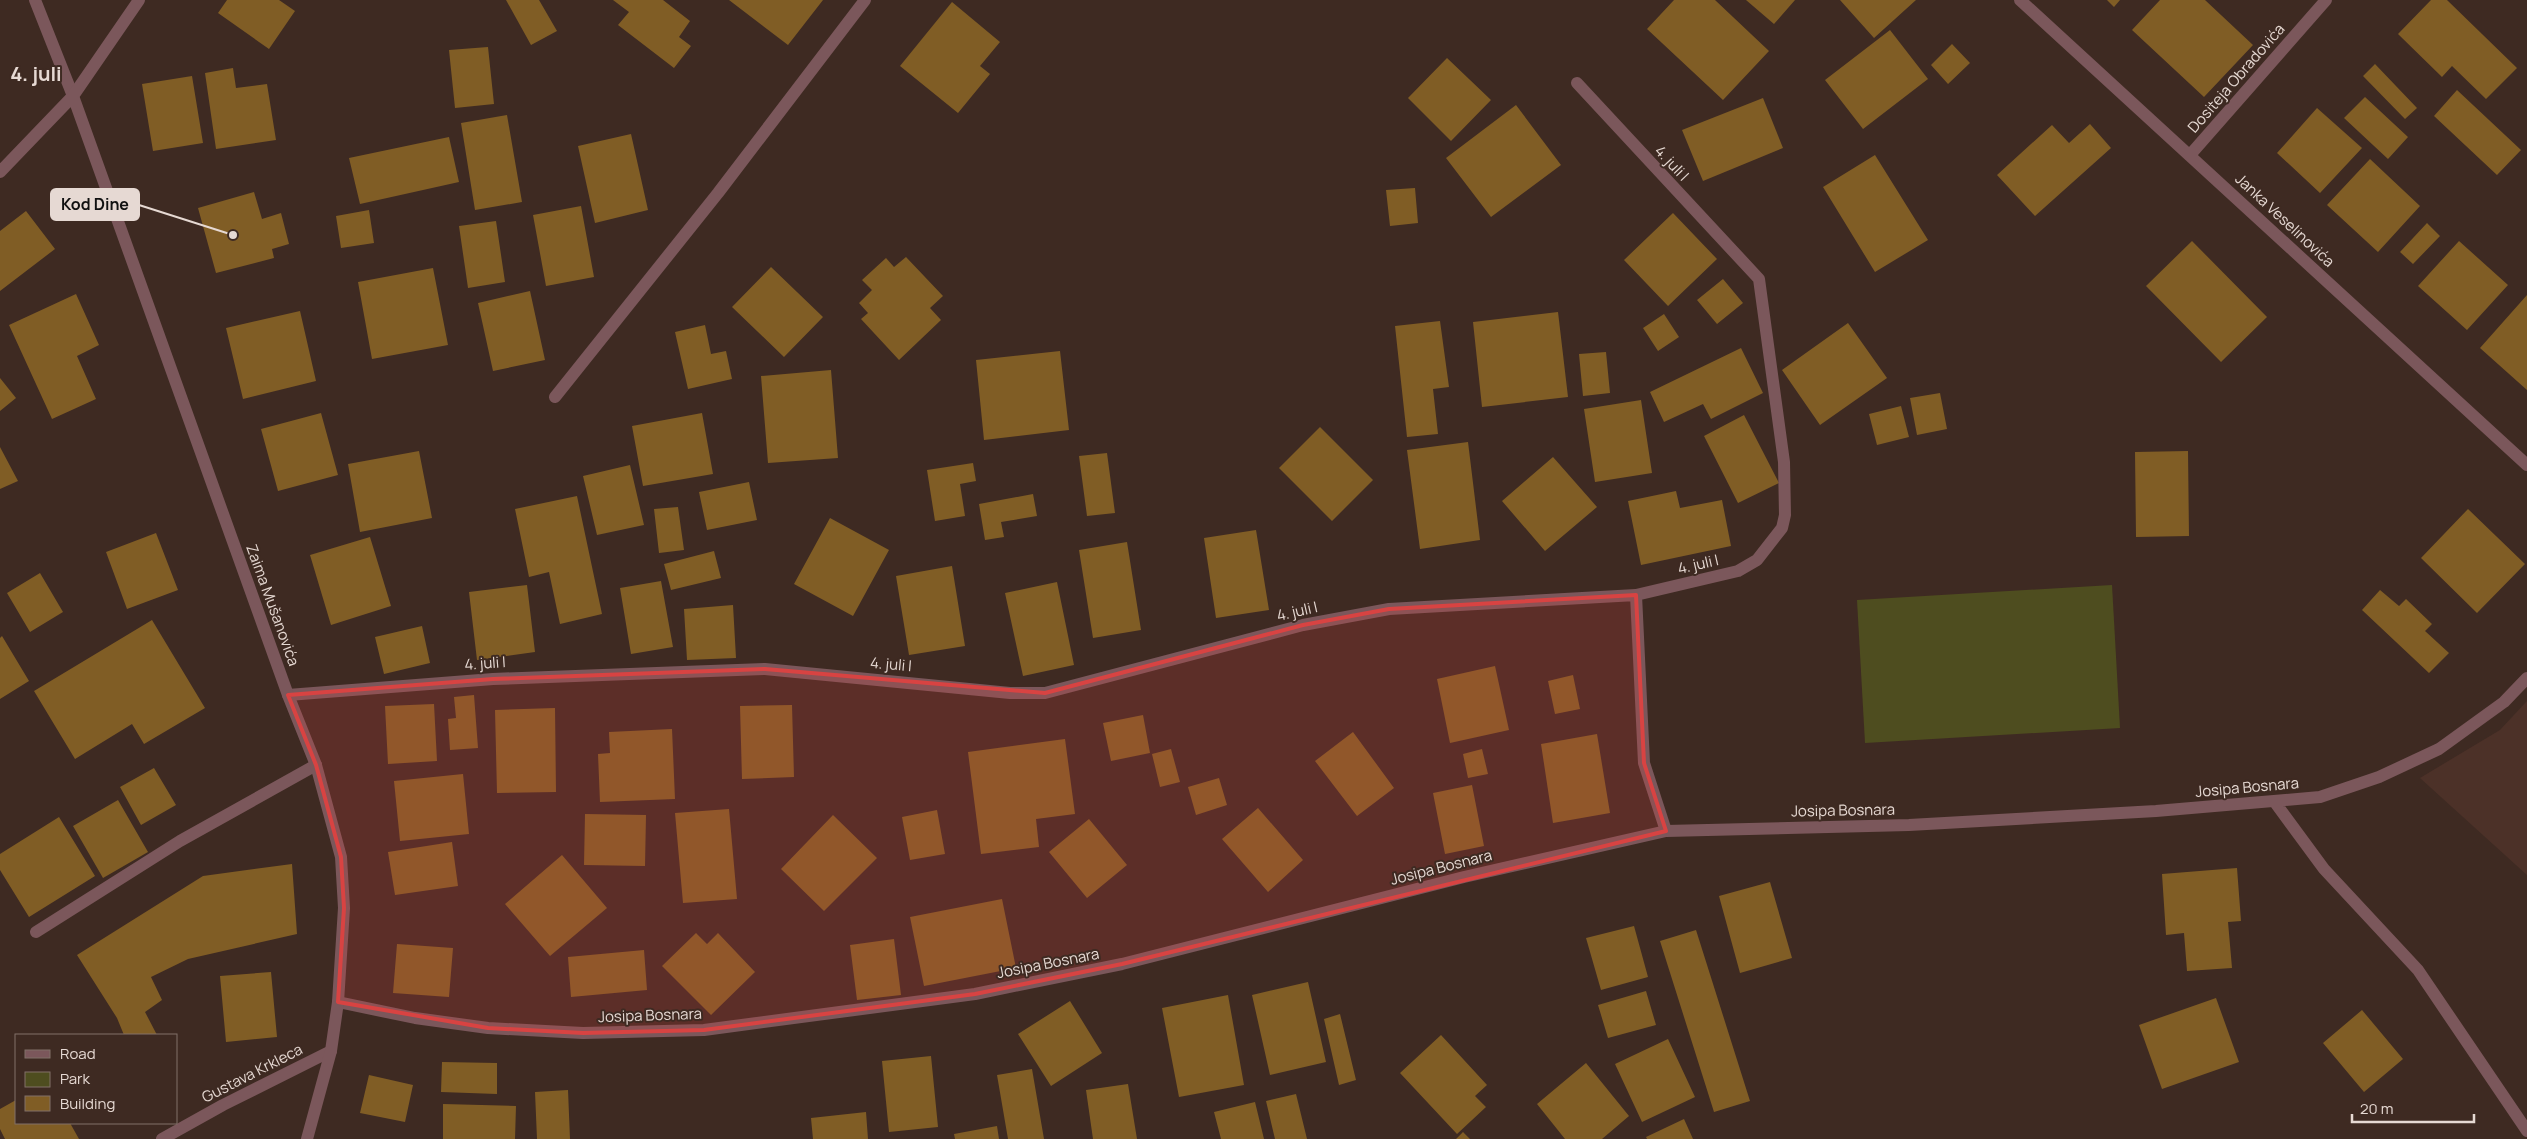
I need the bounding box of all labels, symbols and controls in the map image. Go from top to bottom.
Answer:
street label: Dositeja Obradovića [2183,19,2289,137]
district label: 4. juli [10,60,62,87]
street label: 4. juli I [1650,141,1694,185]
street label: Janka Veselinovića [2231,168,2339,272]
callout: Kod Dine [51,189,139,220]
text: Kod Dine [61,193,129,215]
street label: Zaima Mušanovića [241,541,305,669]
street label: 4. juli I [1675,549,1721,579]
street label: 4. juli I [1274,596,1320,626]
street label: 4. juli I [464,651,506,675]
street label: 4. juli I [869,652,913,676]
street label: Josipa Bosnara [2194,772,2300,802]
street label: Josipa Bosnara [1791,799,1895,821]
street label: Josipa Bosnara [1388,844,1494,890]
street label: Josipa Bosnara [995,943,1101,983]
street label: Josipa Bosnara [598,1003,702,1027]
legend [15,1034,178,1124]
street label: Gustava Krkleca [198,1039,306,1107]
text: Road [60,1043,96,1064]
text: Park [60,1068,90,1089]
scale bar [2352,1092,2474,1124]
text: Building [60,1093,115,1114]
text: 20 m [2360,1098,2393,1119]

